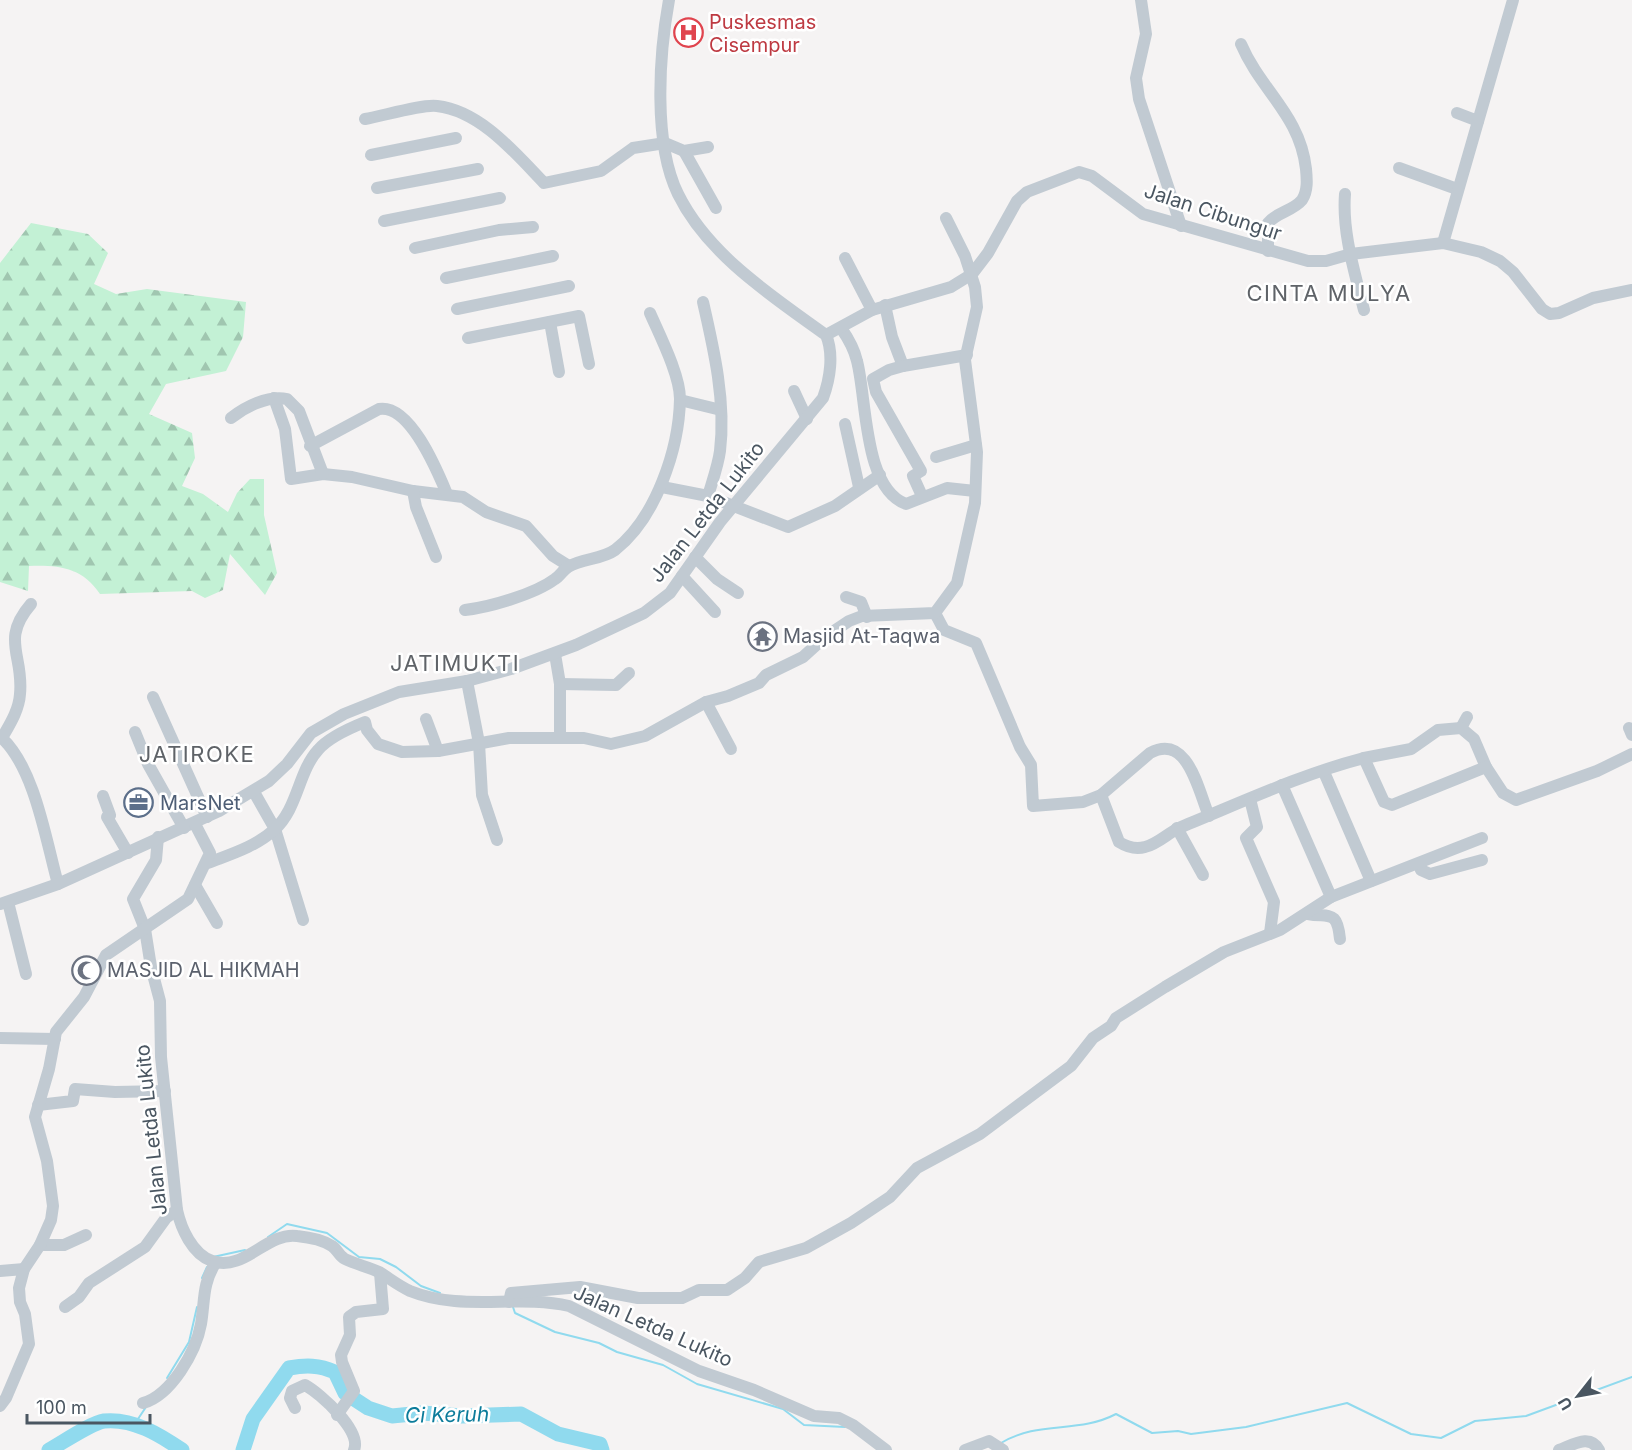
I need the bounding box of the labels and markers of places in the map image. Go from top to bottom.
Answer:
place label: Puskesmas Cisempur [709,10,816,57]
hospital icon: Puskesmas Cisempur [672,17,704,49]
temple icon: Masjid At-Taqwa [746,620,778,652]
place label: Masjid At-Taqwa [783,624,940,648]
office icon: MarsNet [123,787,155,819]
place label: MarsNet [160,791,241,815]
mosque icon: MASJID AL HIKMAH [70,954,102,986]
place label: MASJID AL HIKMAH [107,958,300,982]

